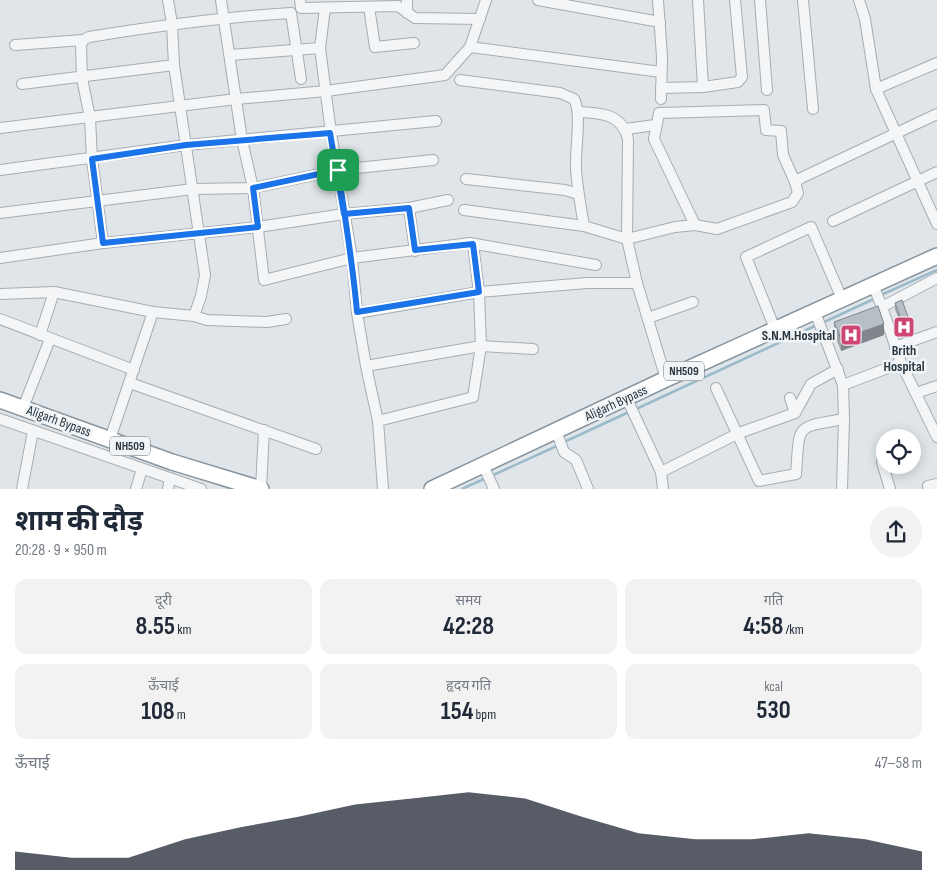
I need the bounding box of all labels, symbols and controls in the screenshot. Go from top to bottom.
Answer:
pin [317,149,359,191]
icon: arrive [324,156,352,184]
hospital icon: Brith Hospital [892,315,916,339]
hospital icon: S.N.M.Hospital [839,323,863,347]
place label: S.N.M.Hospital [762,327,835,344]
place label: Brith Hospital [883,342,925,375]
road number: NH509 [664,362,704,381]
street label: Aligarh Bypass [581,381,650,425]
street label: Aligarh Bypass [24,401,94,440]
map controls [876,429,921,474]
button: locate [876,429,921,474]
road number: NH509 [110,436,150,456]
text: शाम की दौड़ [15,505,143,538]
button: share [870,506,922,558]
text: 20:28 · 9 × 950 m [15,541,107,560]
text: दूरी [155,592,172,609]
text: समय [456,592,481,609]
text: गति [764,592,783,609]
text: 8.55 [136,611,175,642]
text: 42:28 [443,611,494,642]
text: 4:58 [743,611,783,642]
text: km [175,621,191,638]
text: /km [783,621,804,638]
text: ऊँचाई [148,677,179,694]
text: हृदय गति [446,677,491,694]
text: kcal [764,678,783,695]
text: 530 [756,695,791,726]
text: 108 [141,696,175,727]
text: 154 [441,696,473,727]
text: m [175,706,186,723]
text: bpm [473,706,496,723]
text: ऊँचाई [15,754,50,773]
text: 47–58 m [875,754,922,773]

